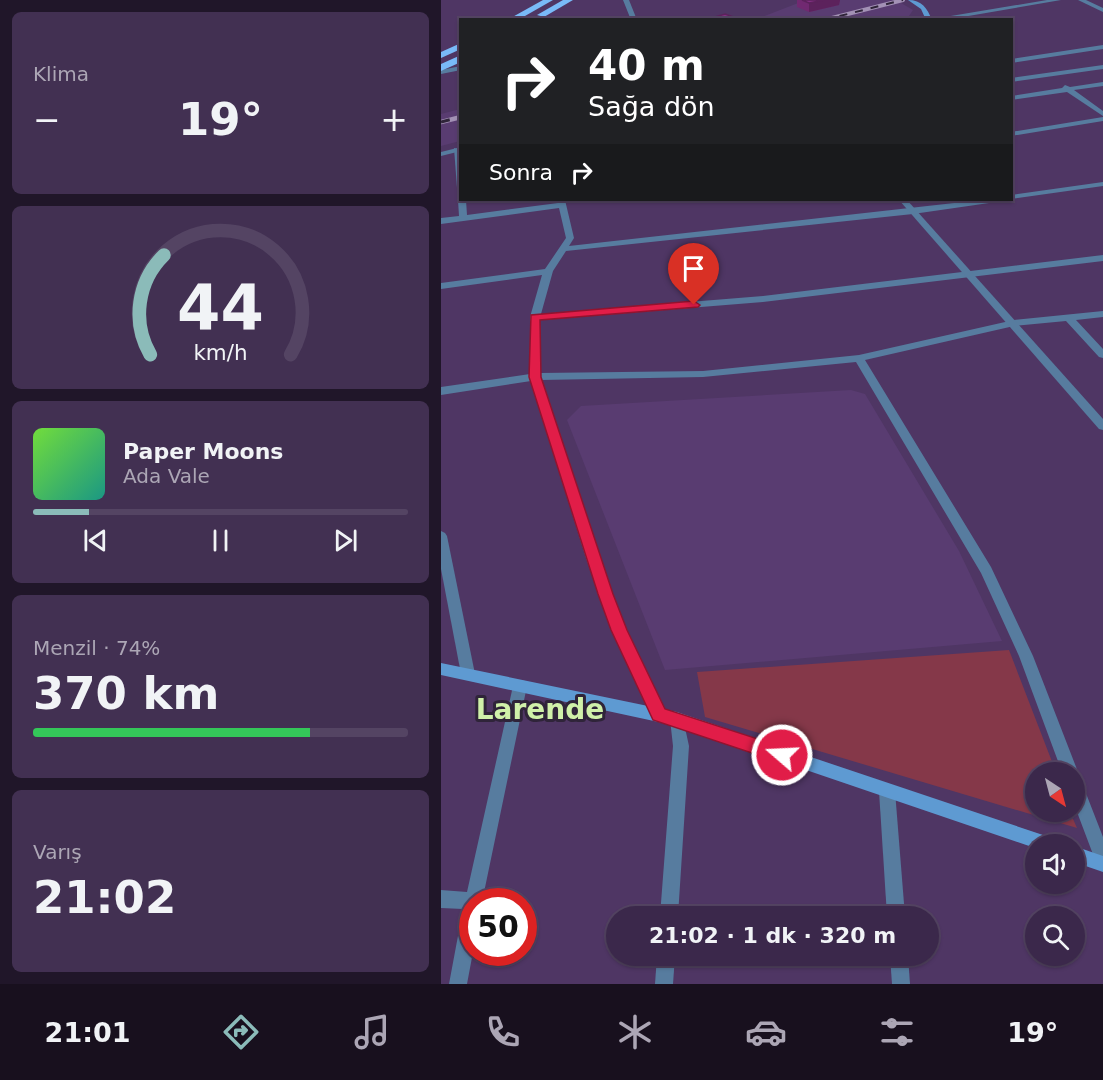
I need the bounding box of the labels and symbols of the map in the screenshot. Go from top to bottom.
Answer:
pin [668,243,719,305]
district label: Larende [476,693,604,726]
position arrow [750,723,814,787]
north arrow [1025,762,1085,822]
speed limit sign: 50 [459,888,537,966]

